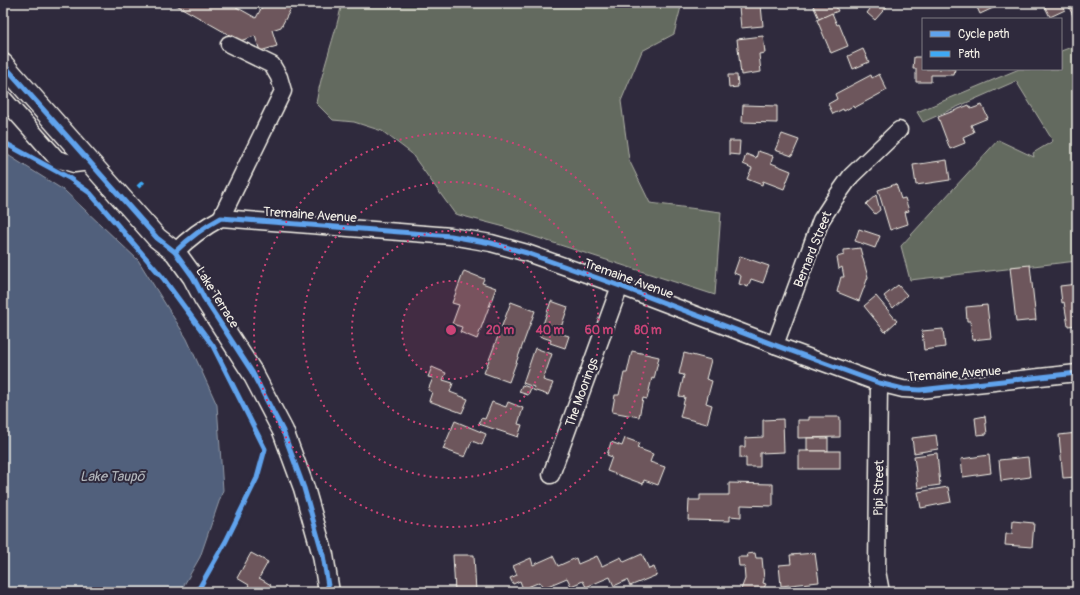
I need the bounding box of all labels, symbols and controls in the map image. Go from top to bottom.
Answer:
legend [922,18,1062,70]
text: Cycle path [958,27,1010,42]
text: Path [958,47,980,62]
street label: Tremaine Avenue [263,204,358,226]
street label: Bernard Street [790,208,836,290]
street label: Tremaine Avenue [582,255,676,303]
street label: Lake Terrace [192,264,243,332]
centre of rings [444,323,458,337]
text: 20 m [486,323,514,338]
text: 40 m [535,323,565,338]
text: 60 m [585,323,614,338]
text: 80 m [634,323,662,338]
street label: The Moorings [562,355,602,429]
street label: Tremaine Avenue [907,363,1002,385]
street label: Pipi Street [871,459,888,516]
water label: Lake Taupō [80,468,147,485]

